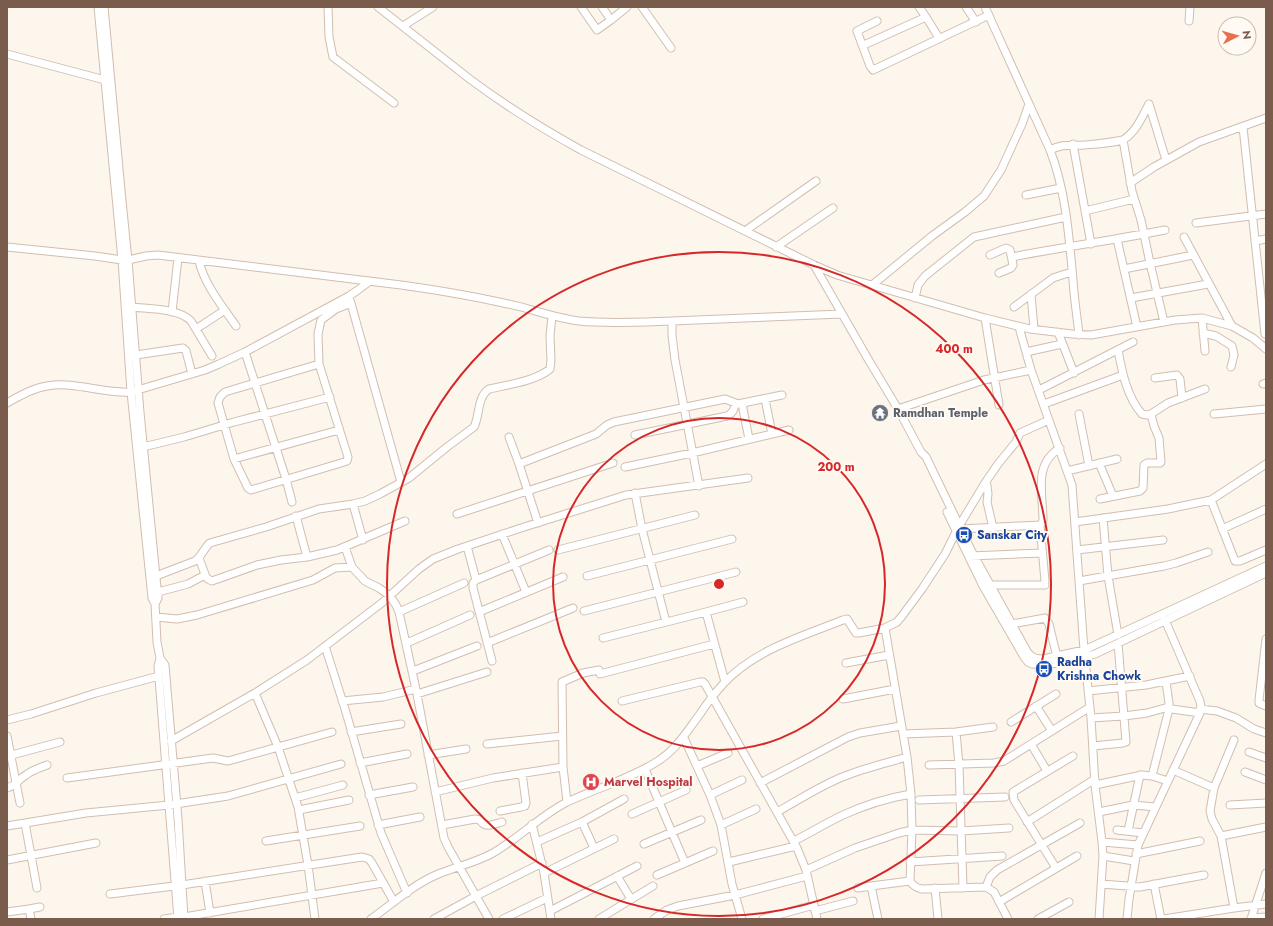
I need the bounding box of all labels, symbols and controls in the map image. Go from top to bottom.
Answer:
north arrow [1217,16,1257,56]
text: N [1239,30,1255,40]
text: 400 m [935,340,973,358]
temple icon: Ramdhan Temple [870,403,890,423]
place label: Ramdhan Temple [893,404,988,422]
text: 200 m [817,458,855,476]
bus stop icon: Sanskar City [954,525,974,545]
place label: Sanskar City [977,526,1048,544]
centre of rings [712,577,726,591]
place label: Radha Krishna Chowk [1057,653,1141,685]
bus stop icon: Radha Krishna Chowk [1034,659,1054,679]
hospital icon: Marvel Hospital [581,772,601,792]
place label: Marvel Hospital [604,773,693,791]

